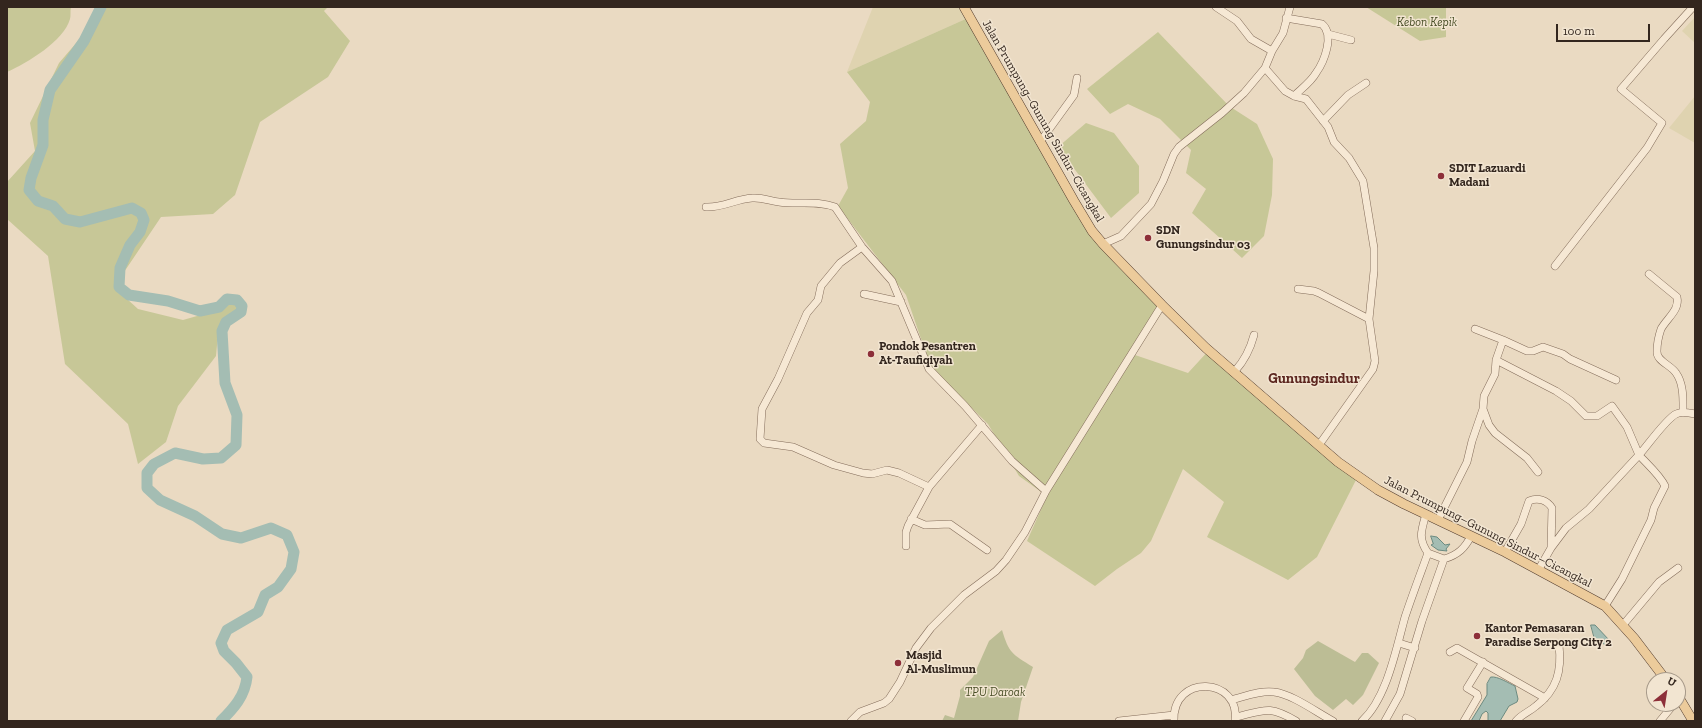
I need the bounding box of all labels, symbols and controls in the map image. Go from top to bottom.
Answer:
park label: Kebon Kepik [1397,16,1457,30]
scale bar [1558,16,1652,42]
street label: Jalan Prumpung–Gunung Sindur–Cicangkal [979,17,1107,225]
text: 100 m [1563,24,1595,38]
place label: SDIT Lazuardi Madani [1449,162,1526,190]
marker: SDIT Lazuardi Madani [1436,171,1446,181]
place label: SDN Gunungsindur 03 [1156,224,1250,252]
marker: SDN Gunungsindur 03 [1143,233,1153,243]
place label: Pondok Pesantren At-Taufiqiyah [879,340,976,368]
marker: Pondok Pesantren At-Taufiqiyah [866,349,876,359]
district label: Gunungsindur [1268,371,1360,387]
street label: Jalan Prumpung–Gunung Sindur–Cicangkal [1382,473,1594,591]
place label: Kantor Pemasaran Paradise Serpong City 2 [1485,622,1612,650]
marker: Kantor Pemasaran Paradise Serpong City 2 [1472,631,1482,641]
place label: Masjid Al-Muslimun [906,649,976,677]
marker: Masjid Al-Muslimun [893,658,903,668]
north arrow [1646,672,1686,712]
text: U [1665,674,1678,690]
park label: TPU Daroak [965,686,1025,700]

